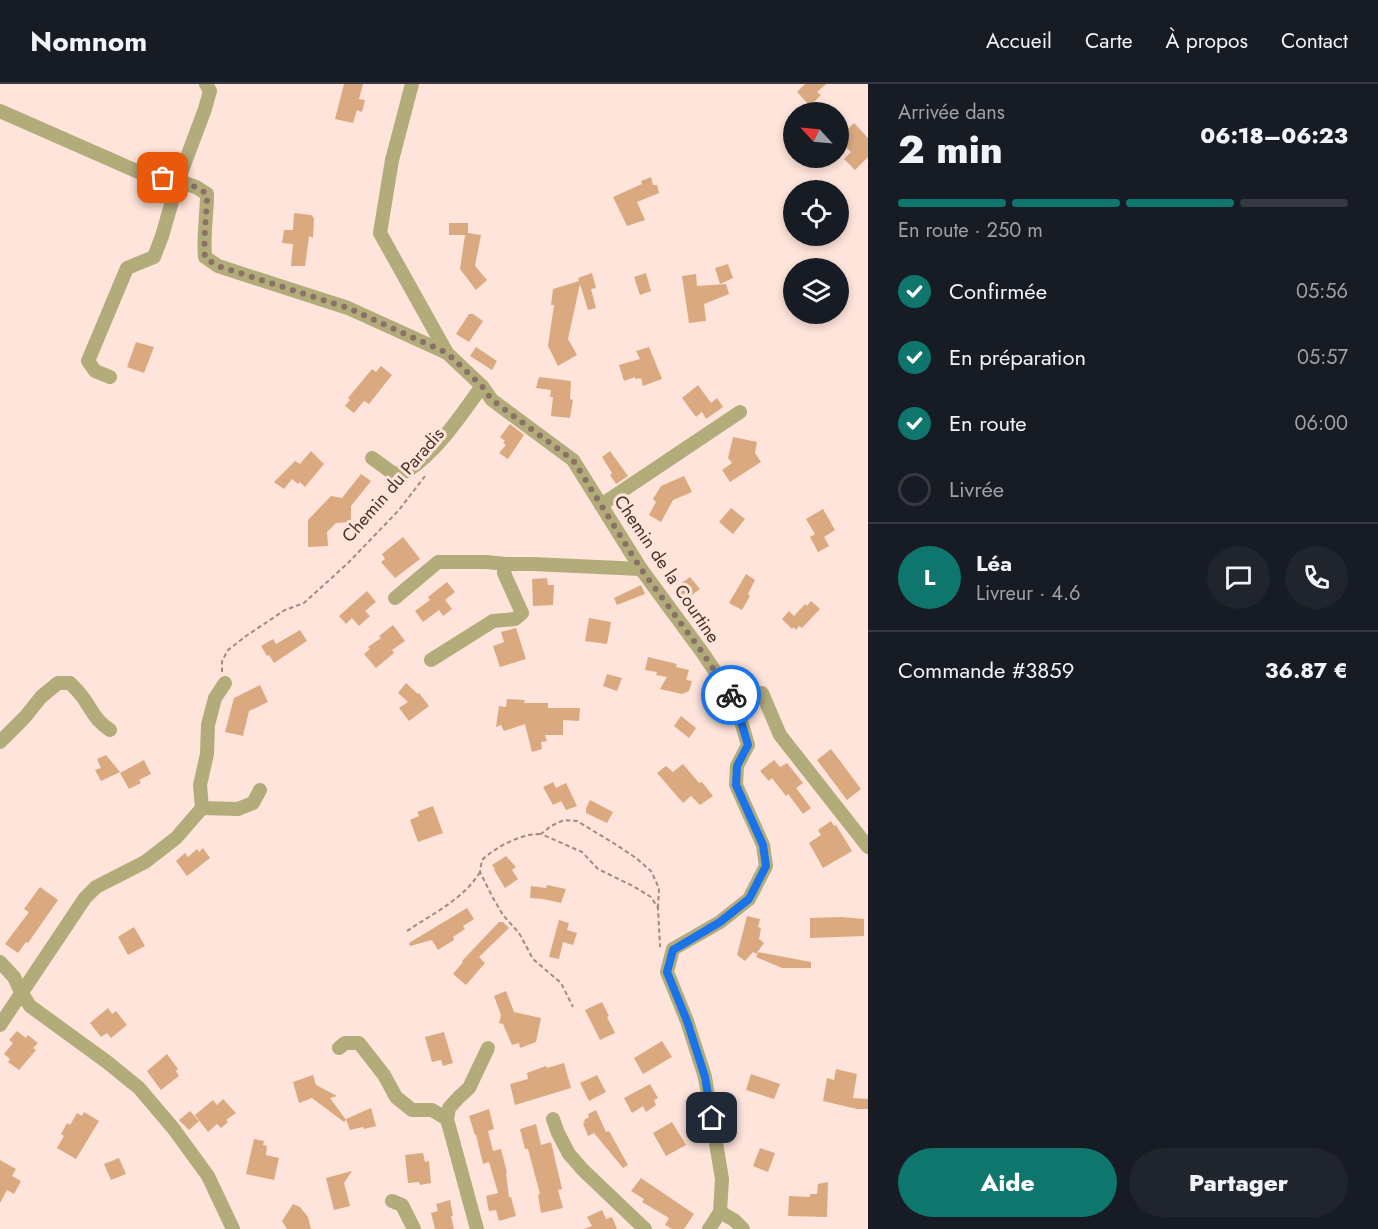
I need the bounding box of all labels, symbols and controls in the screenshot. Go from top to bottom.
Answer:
text: Nomnom [30,21,147,62]
text: Accueil [986,26,1052,56]
text: Carte [1085,26,1133,56]
text: À propos [1166,26,1248,56]
text: Contact [1281,26,1348,56]
text: Arrivée dans [898,98,1005,127]
north arrow [783,102,849,168]
map controls [783,102,849,324]
text: 06:18–06:23 [1200,119,1348,151]
text: 2 min [898,121,1003,178]
pin [137,152,188,203]
icon: bag [146,161,179,194]
button: locate [783,180,849,246]
text: En route · 250 m [898,216,1043,245]
button: layers [783,258,849,324]
icon: check [898,275,931,308]
text: Confirmée [949,275,1047,307]
text: 05:56 [1296,277,1348,306]
icon: check [898,341,931,374]
text: En préparation [949,341,1086,373]
text: 05:57 [1297,343,1348,372]
icon: check [898,407,931,440]
text: En route [949,407,1027,439]
text: 06:00 [1294,409,1348,438]
street label: Chemin du Paradis [336,422,450,548]
text: Livrée [949,473,1004,505]
street label: Chemin de la Courtine [608,490,726,648]
button: chat [1207,546,1270,609]
button: phone [1285,546,1348,609]
text: Léa [976,547,1012,579]
text: L [924,561,935,593]
text: Livreur · 4.6 [976,579,1080,608]
text: Commande #3859 [898,654,1074,686]
text: 36.87 € [1265,654,1348,686]
courier [701,665,761,725]
icon: bike [715,679,748,712]
pin [686,1092,737,1143]
icon: home [695,1101,728,1134]
button: Aide [898,1148,1117,1217]
button: Partager [1129,1148,1348,1217]

